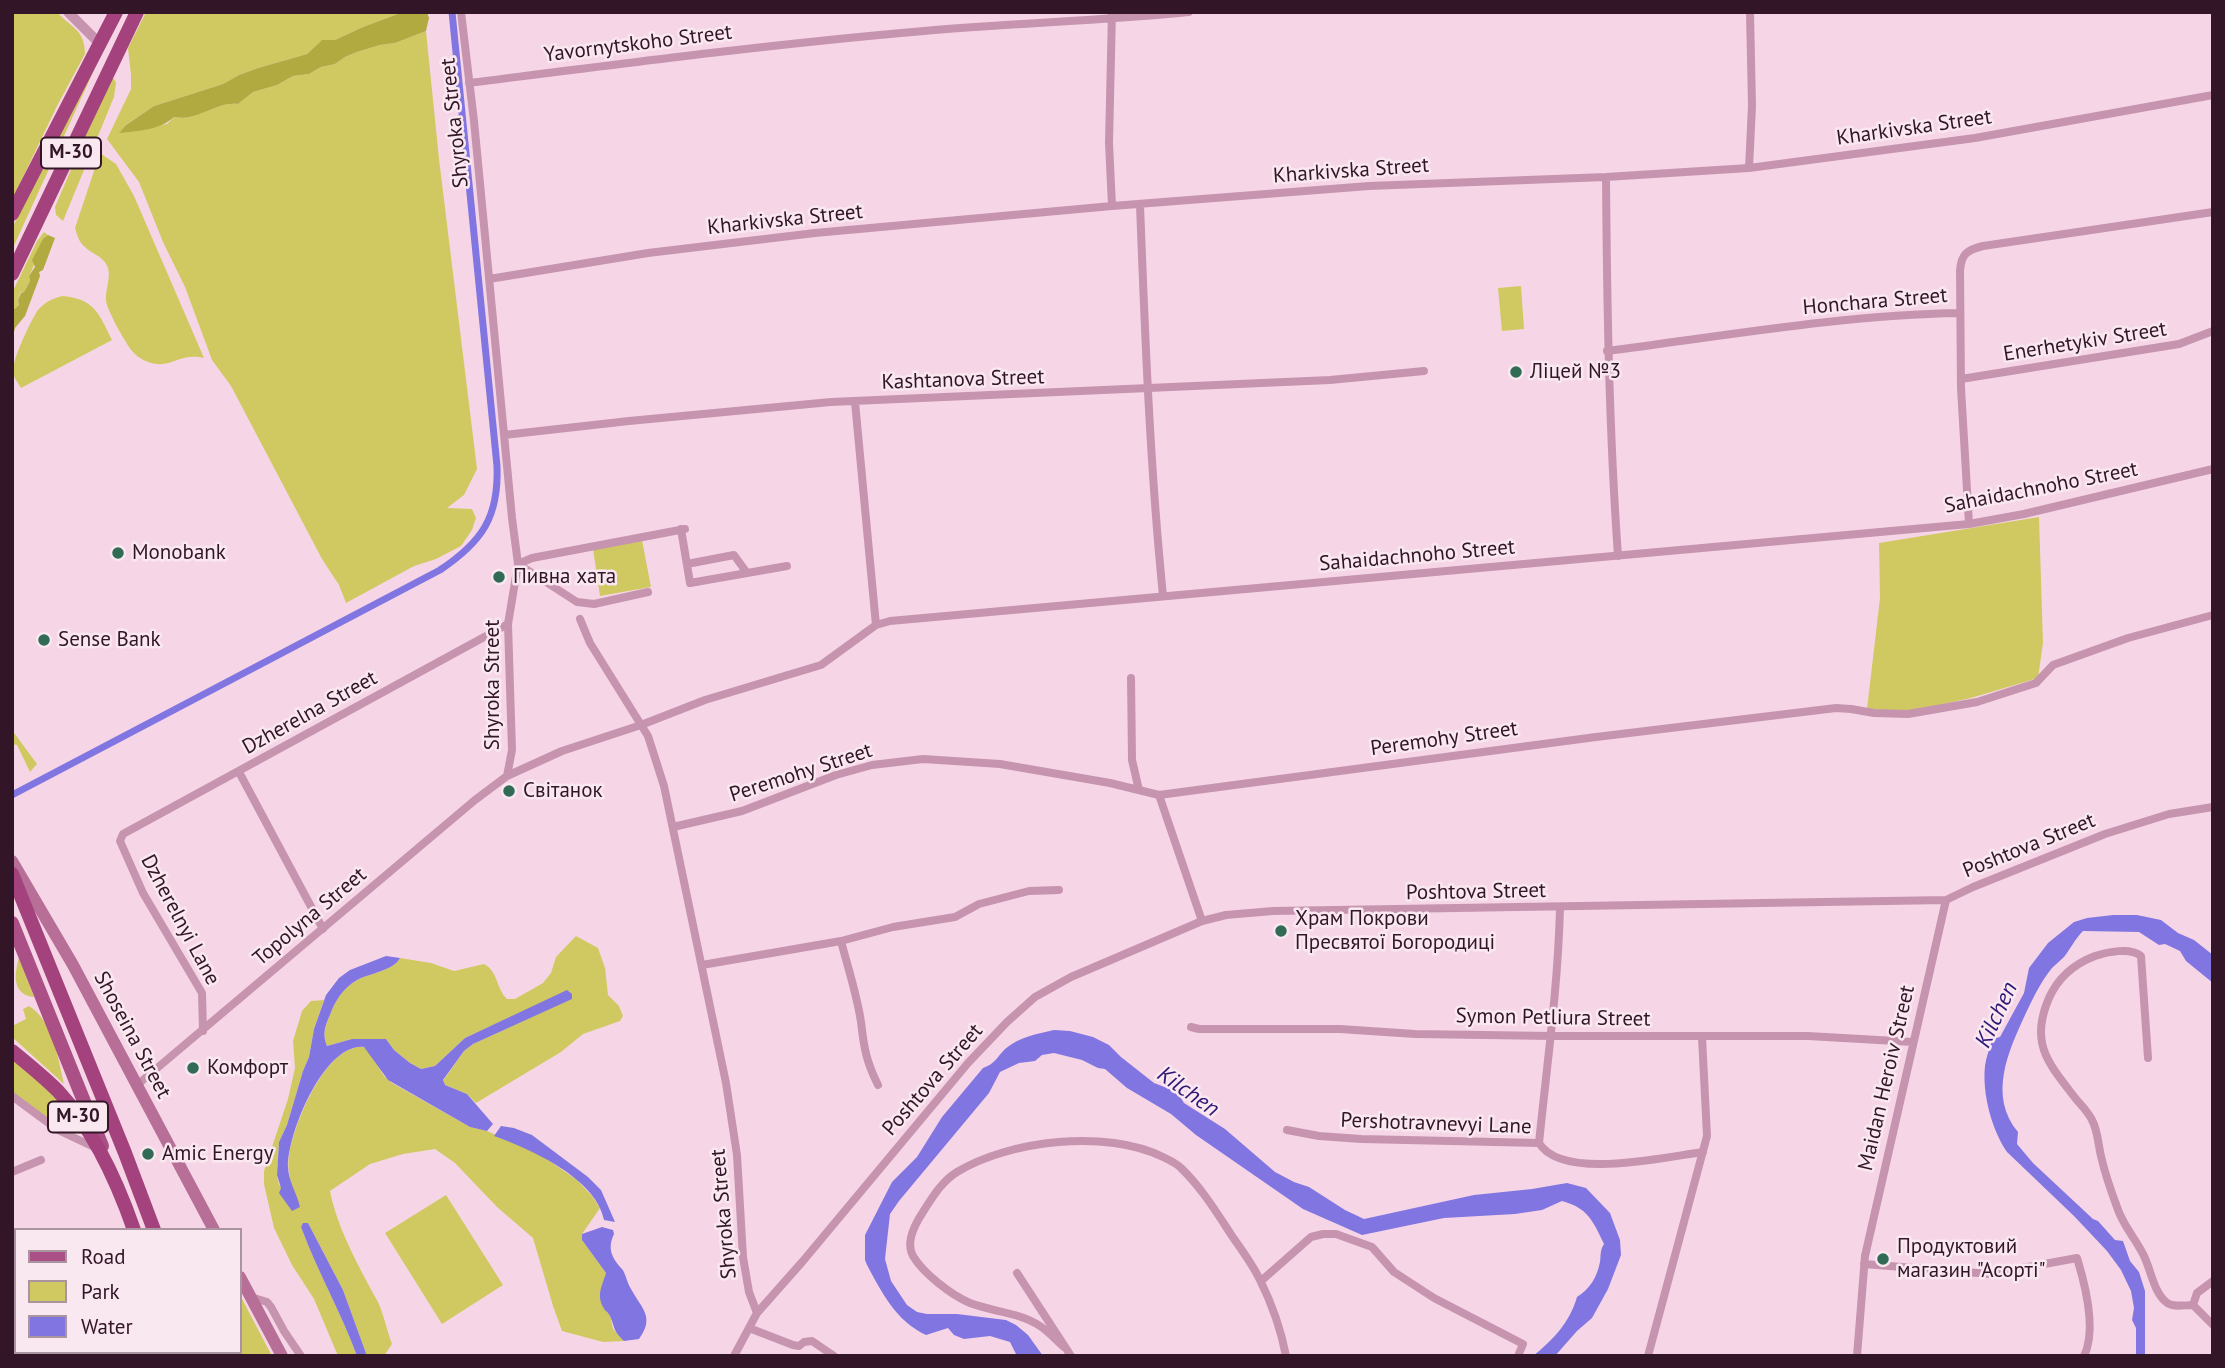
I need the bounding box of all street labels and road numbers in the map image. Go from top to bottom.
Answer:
street label: Yavornytskoho Street [543,20,733,68]
street label: Shyroka Street [436,57,474,189]
street label: Kharkivska Street [1835,105,1993,151]
road number: М-30 [41,138,101,168]
street label: Kharkivska Street [1272,153,1430,189]
street label: Kharkivska Street [706,199,864,241]
street label: Honchara Street [1802,283,1948,321]
street label: Enerhetykiv Street [2002,317,2168,367]
street label: Kashtanova Street [881,365,1045,395]
street label: Sahaidachnoho Street [1942,457,2140,519]
street label: Sahaidachnoho Street [1318,535,1516,577]
street label: Shyroka Street [480,620,506,750]
street label: Dzherelna Street [238,666,382,760]
street label: Peremohy Street [1369,716,1519,762]
street label: Peremohy Street [727,738,875,808]
street label: Poshtova Street [1959,808,2099,884]
street label: Dzherelnyi Lane [135,850,225,990]
street label: Topolyna Street [248,862,372,972]
street label: Poshtova Street [1406,878,1546,906]
street label: Shoseina Street [88,967,176,1103]
street label: Maidan Heroiv Street [1853,983,1921,1173]
street label: Symon Petliura Street [1455,1004,1651,1032]
street label: Poshtova Street [877,1019,989,1141]
road number: М-30 [48,1102,108,1133]
street label: Pershotravnevyi Lane [1340,1108,1532,1140]
street label: Shyroka Street [706,1148,742,1280]

